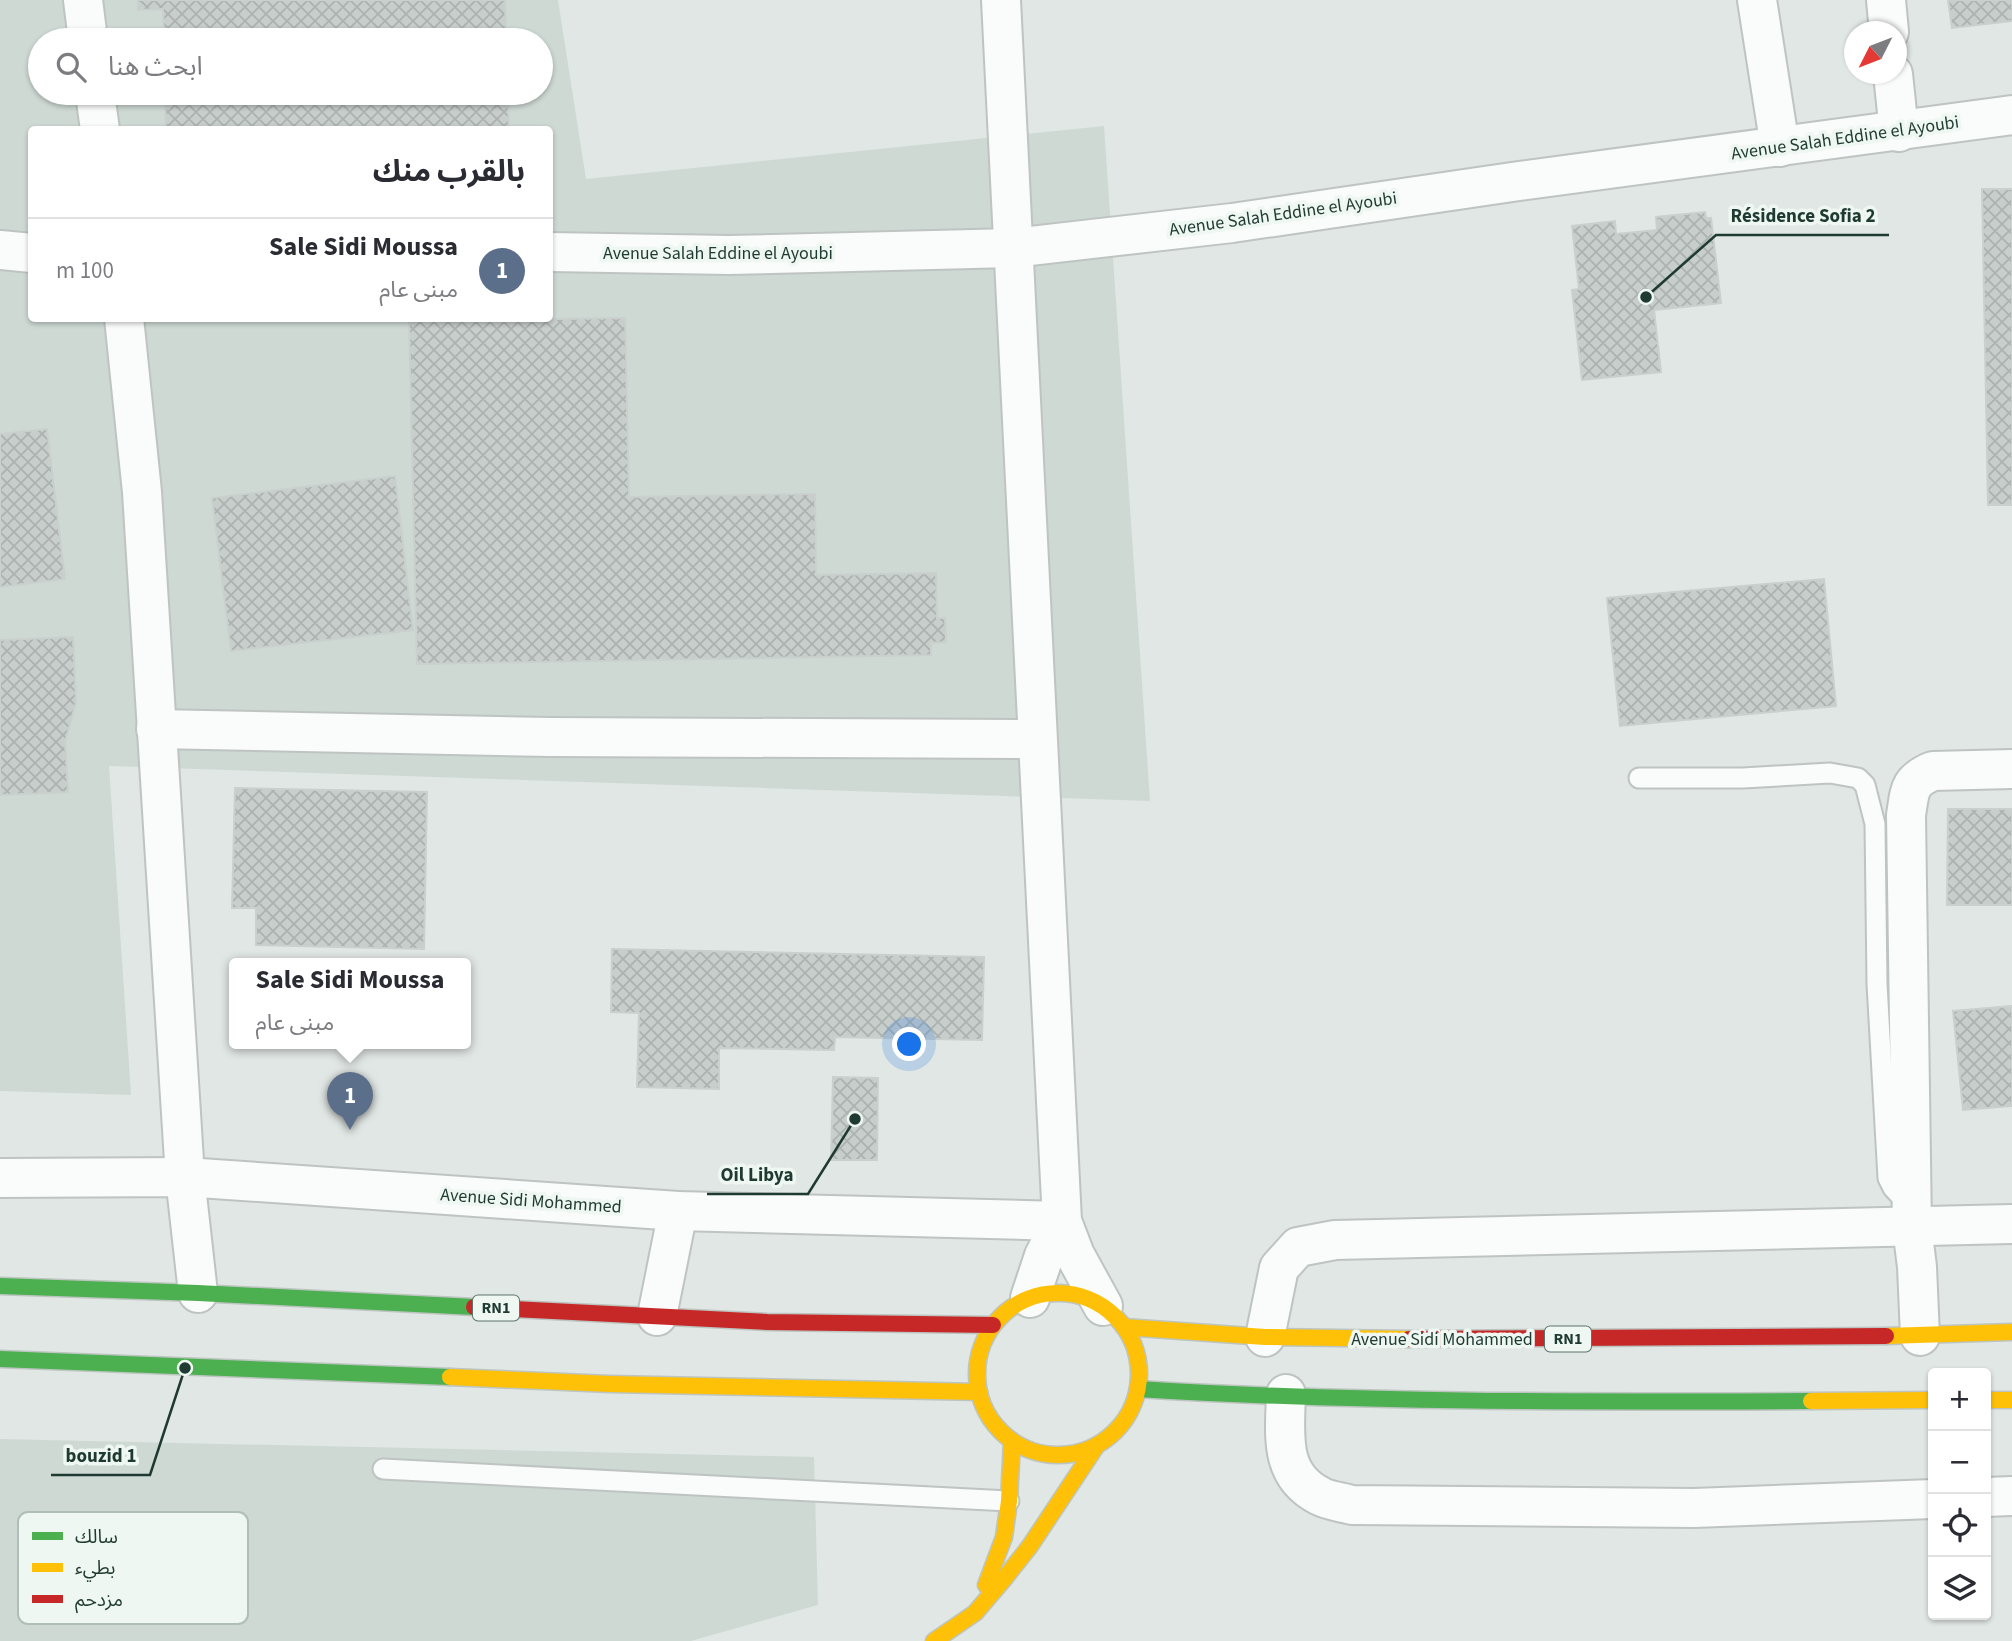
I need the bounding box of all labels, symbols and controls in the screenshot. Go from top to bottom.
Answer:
north arrow [1844,21,1907,84]
search box [28,28,553,105]
icon: search [52,48,90,86]
text: ابحث هنا [108,48,203,85]
street label: Avenue Salah Eddine el Ayoubi [1729,110,1961,166]
text: بالقرب منك [373,150,525,193]
street label: Avenue Salah Eddine el Ayoubi [1167,186,1399,242]
callout: Résidence Sofia 2 [1716,195,1889,235]
text: Résidence Sofia 2 [1730,203,1876,230]
text: Sale Sidi Moussa [269,228,458,265]
street label: Avenue Salah Eddine el Ayoubi [603,241,833,266]
text: 100 m [56,254,114,287]
text: 1 [496,254,508,287]
text: مبنى عام [379,273,458,306]
popup [229,958,471,1049]
text: Sale Sidi Moussa [256,961,444,998]
text: مبنى عام [256,1006,334,1039]
your location [892,1027,926,1061]
pin: 1 [327,1072,373,1130]
callout: Oil Libya [707,1154,808,1194]
text: Oil Libya [721,1162,793,1189]
street label: Avenue Sidi Mohammed [440,1182,622,1220]
road number: RN1 [473,1296,519,1320]
road number: RN1 [1545,1326,1591,1352]
street label: Avenue Sidi Mohammed [1351,1327,1533,1352]
map controls [1928,1368,1991,1620]
button: + [1928,1368,1991,1431]
button: − [1928,1431,1991,1494]
callout: bouzid 1 [51,1435,150,1475]
text: bouzid 1 [66,1443,136,1470]
button: locate [1928,1494,1991,1557]
legend [18,1512,248,1624]
text: سالك [75,1524,118,1551]
text: بطيء [75,1555,115,1582]
button: layers [1928,1557,1991,1620]
text: مزدحم [75,1587,123,1614]

